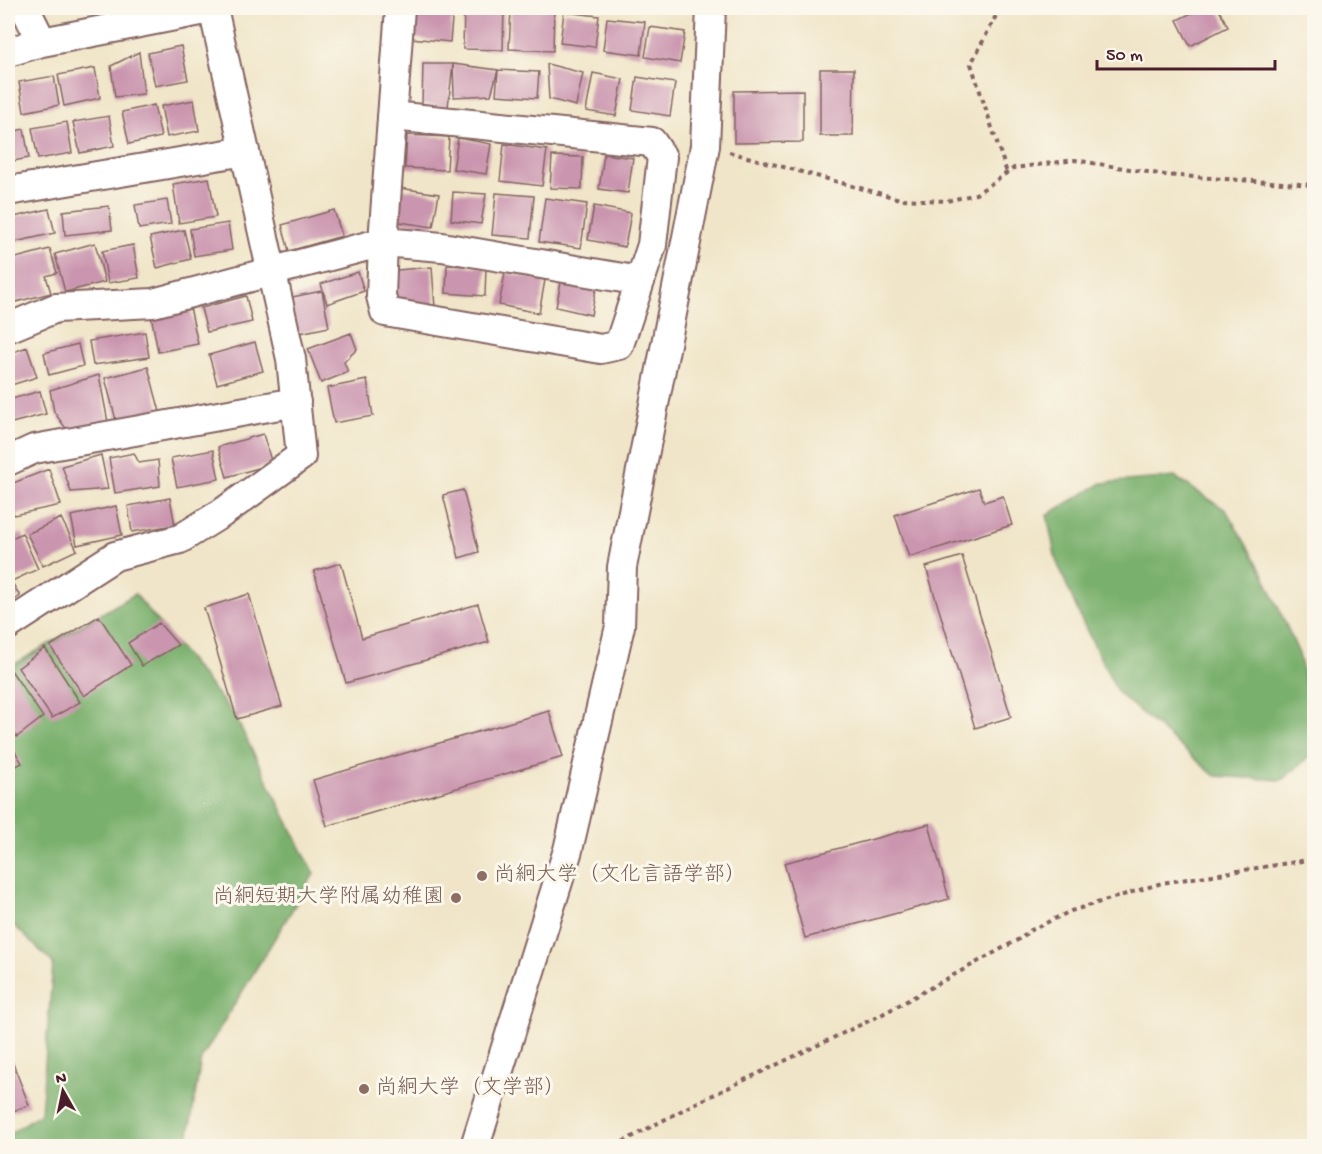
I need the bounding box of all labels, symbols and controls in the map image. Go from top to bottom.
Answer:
scale bar [1097,33,1276,71]
text: 50 m [1106,46,1143,67]
place label: 尚絅大学（文化言語学部） [494,863,746,889]
marker: 尚絅大学（文化言語学部） [475,869,489,883]
place label: 尚絅短期大学附属幼稚園 [213,885,444,911]
marker: 尚絅短期大学附属幼稚園 [449,891,463,905]
north arrow [33,1061,93,1121]
text: N [55,1069,68,1090]
place label: 尚絅大学（文学部） [376,1076,565,1102]
marker: 尚絅大学（文学部） [357,1082,371,1096]

